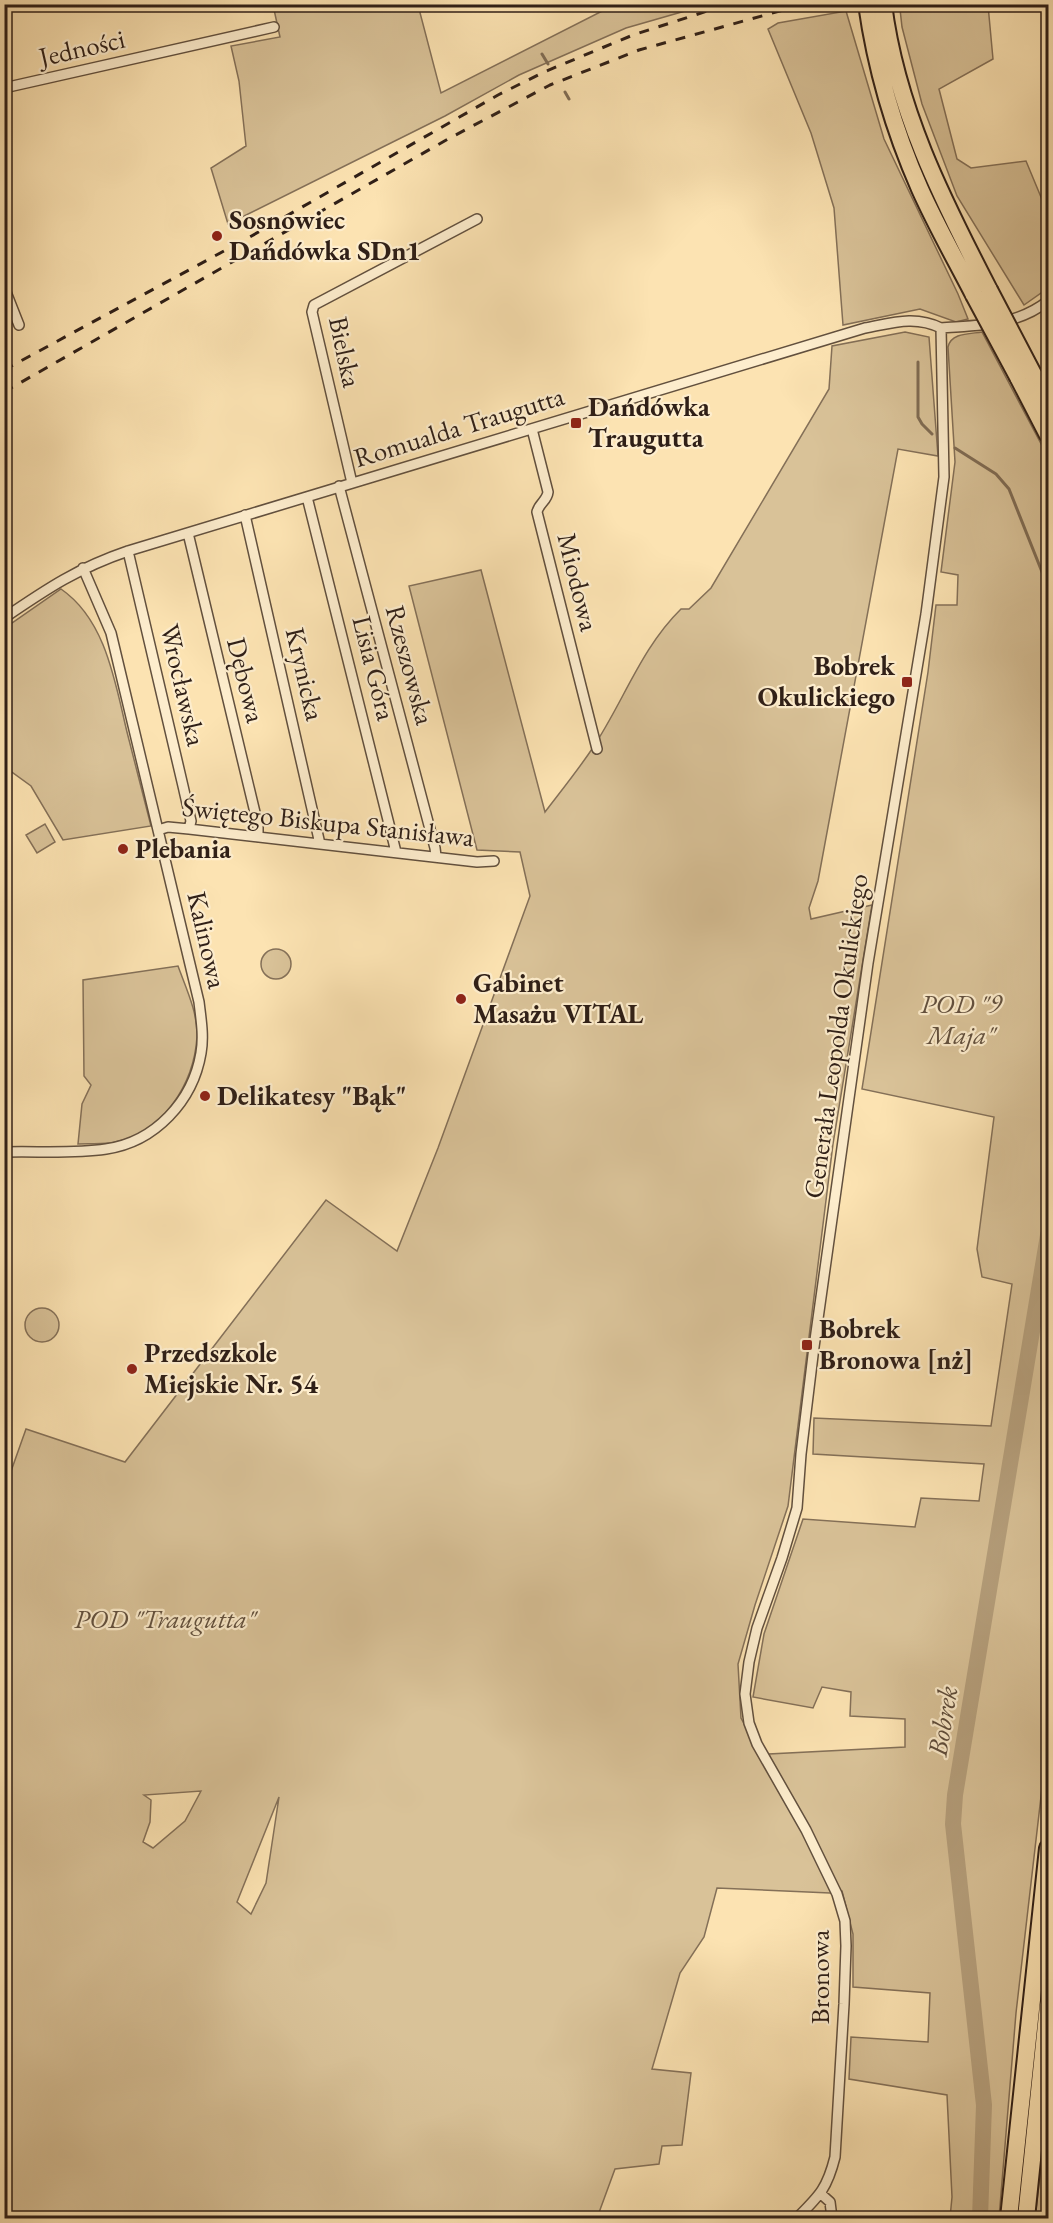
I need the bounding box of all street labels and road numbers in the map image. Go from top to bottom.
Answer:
street label: Jedności [34,21,129,75]
street label: Bielska [321,313,370,391]
street label: Romualda Traugutta [349,378,568,475]
street label: Miodowa [549,529,608,635]
street label: Rzeszowska [378,601,443,729]
street label: Lisia Góra [345,612,404,724]
street label: Wrocławska [152,620,215,750]
street label: Krynicka [278,624,333,724]
street label: Dębowa [219,634,274,726]
street label: Świętego Biskupa Stanisława [180,789,476,854]
street label: Generała Leopolda Okulickiego [795,871,876,1201]
street label: Kalinowa [179,888,236,992]
street label: Bronowa [802,1930,837,2024]

